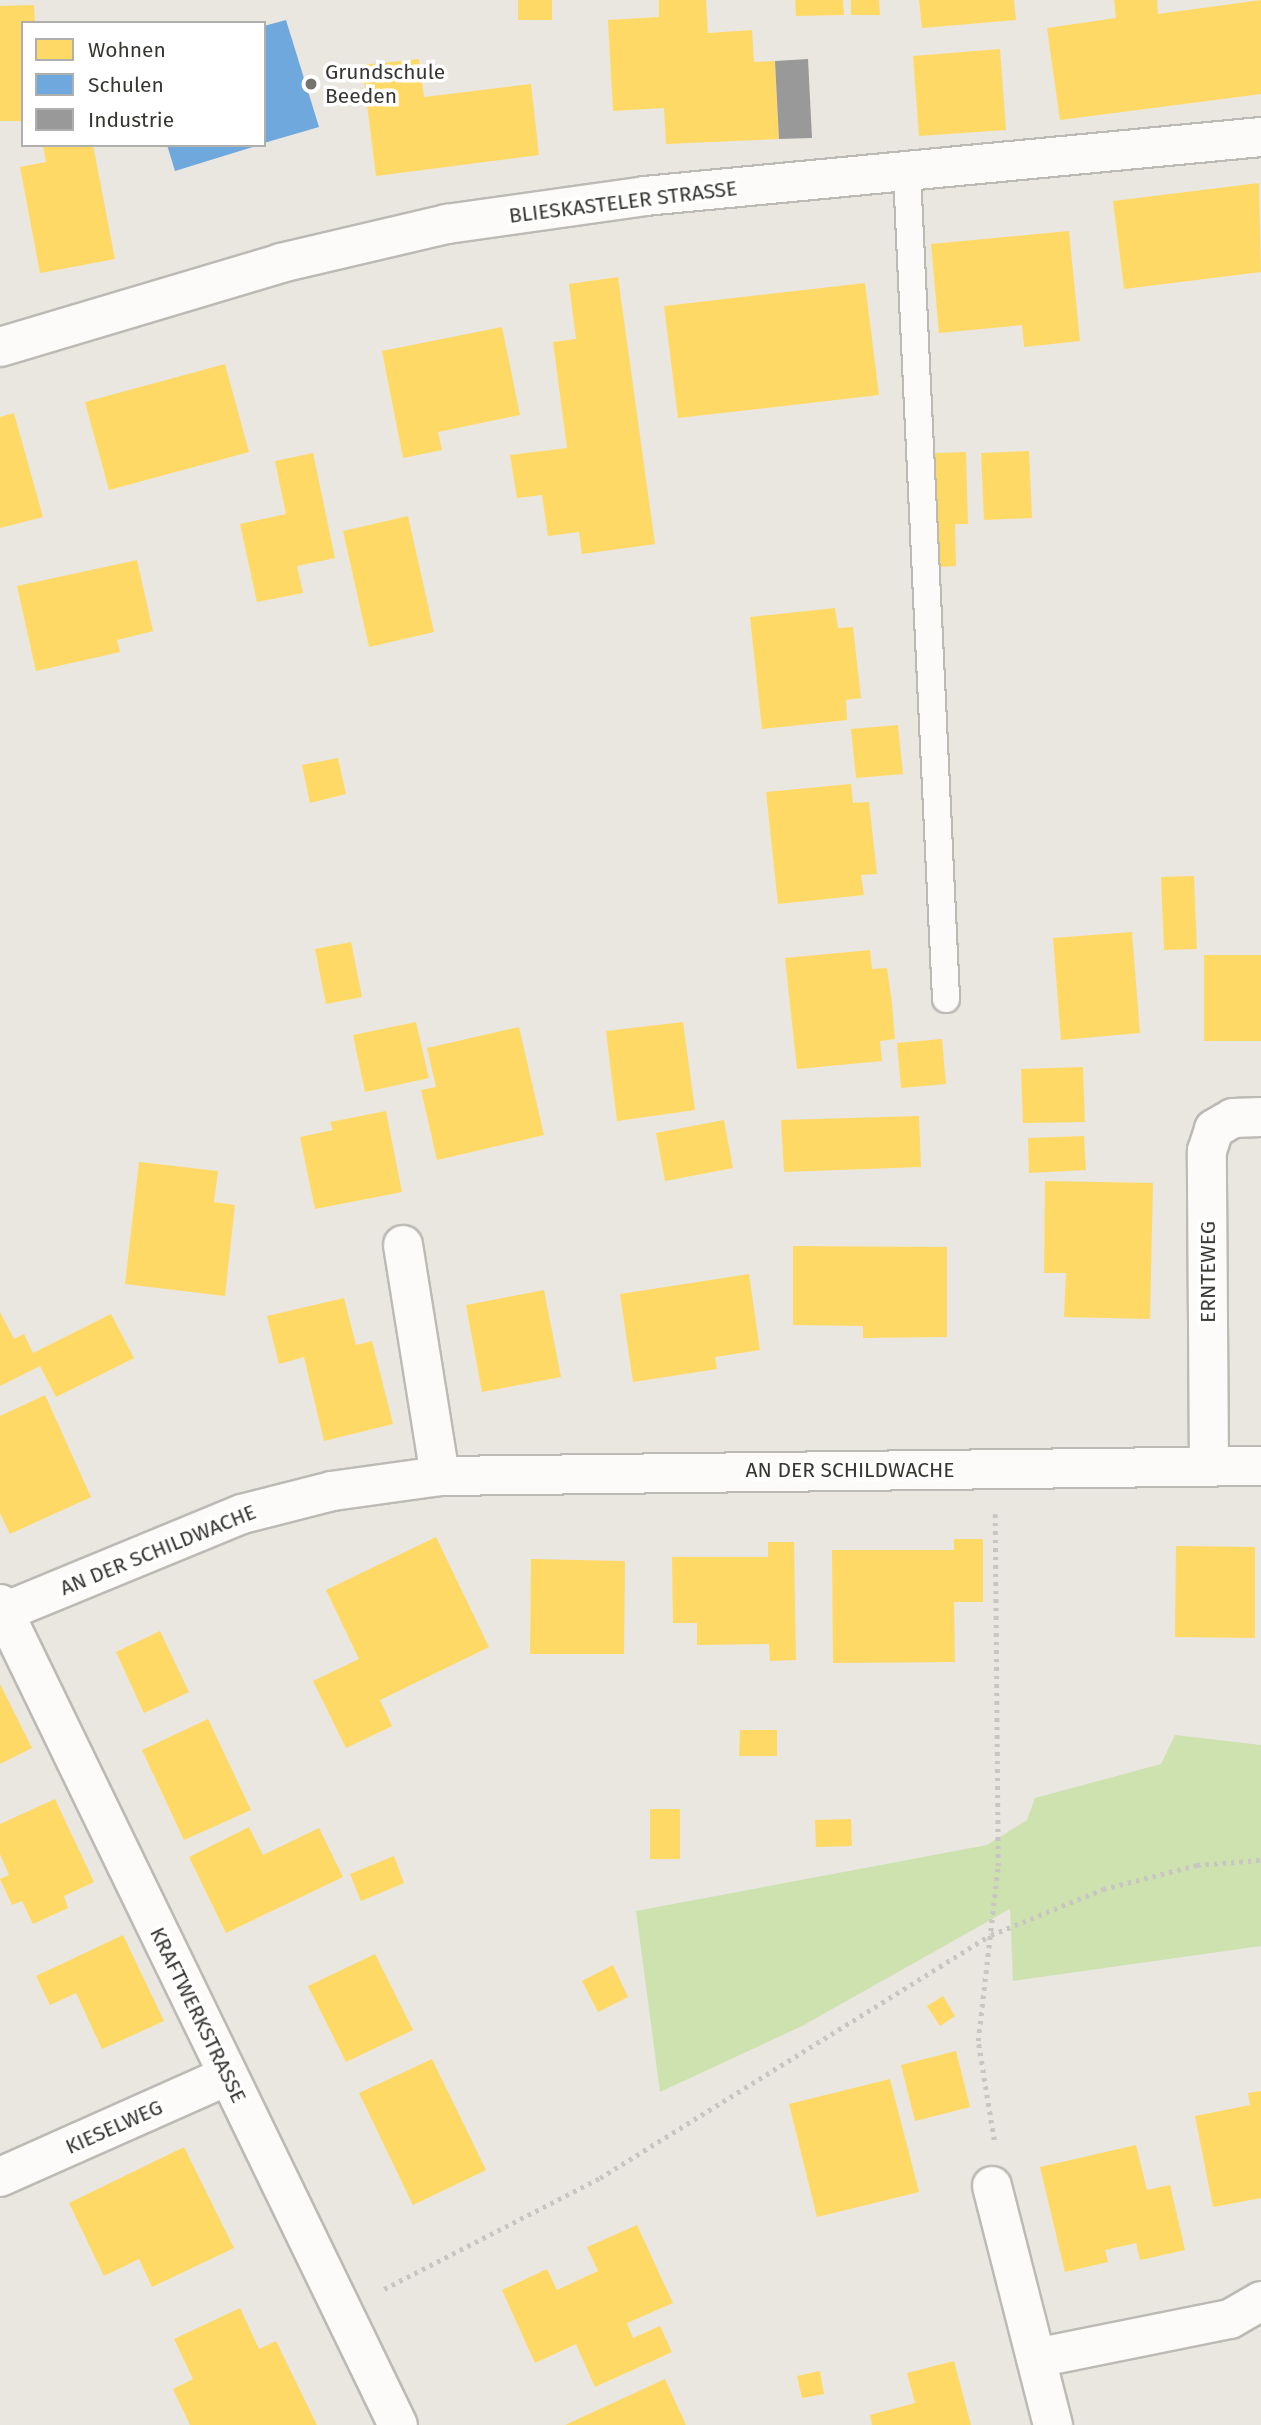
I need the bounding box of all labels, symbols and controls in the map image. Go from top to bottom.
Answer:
legend [21,21,266,147]
text: Wohnen [88,37,166,63]
place label: Grundschule Beeden [325,59,445,109]
text: Schulen [88,72,164,98]
marker: Grundschule Beeden [303,76,319,92]
text: Industrie [88,107,174,133]
street label: BLIESKASTELER STRASSE [507,175,739,229]
street label: ERNTEWEG [1195,1221,1221,1323]
street label: AN DER SCHILDWACHE [745,1457,955,1483]
street label: AN DER SCHILDWACHE [56,1499,260,1601]
street label: KRAFTWERKSTRASSE [145,1923,251,2107]
street label: KIESELWEG [62,2094,166,2160]

